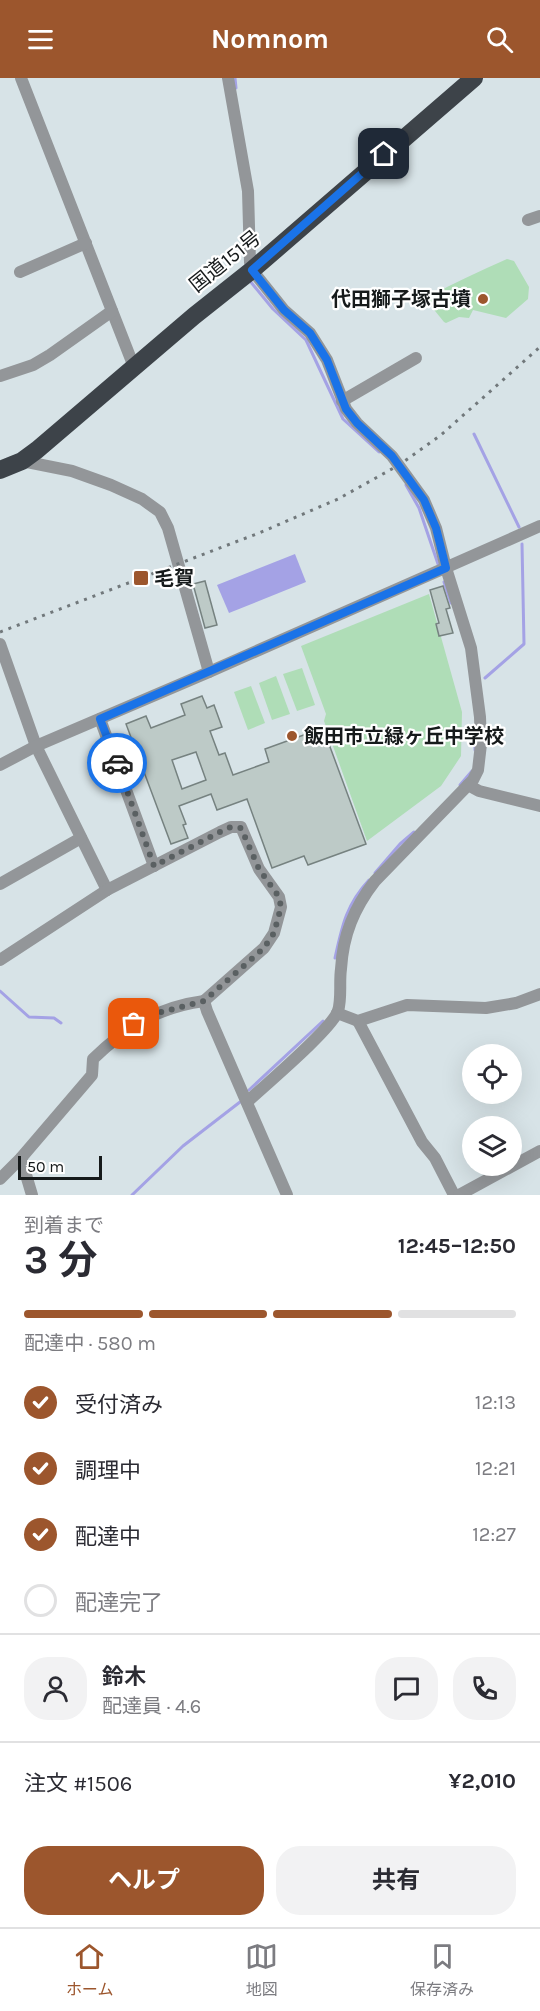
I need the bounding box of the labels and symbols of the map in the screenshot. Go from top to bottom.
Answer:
pin [358,128,409,179]
street label: 国道151号 [185,226,265,297]
place label: 代田獅子塚古墳 [331,288,471,311]
marker: 代田獅子塚古墳 [476,292,490,306]
place label: 毛賀 [154,567,194,590]
marker: 毛賀 [132,569,150,587]
place label: 飯田市立緑ヶ丘中学校 [304,725,504,748]
marker: 飯田市立緑ヶ丘中学校 [285,729,299,743]
courier [87,733,147,793]
pin [108,998,159,1049]
scale bar [18,1153,102,1180]

